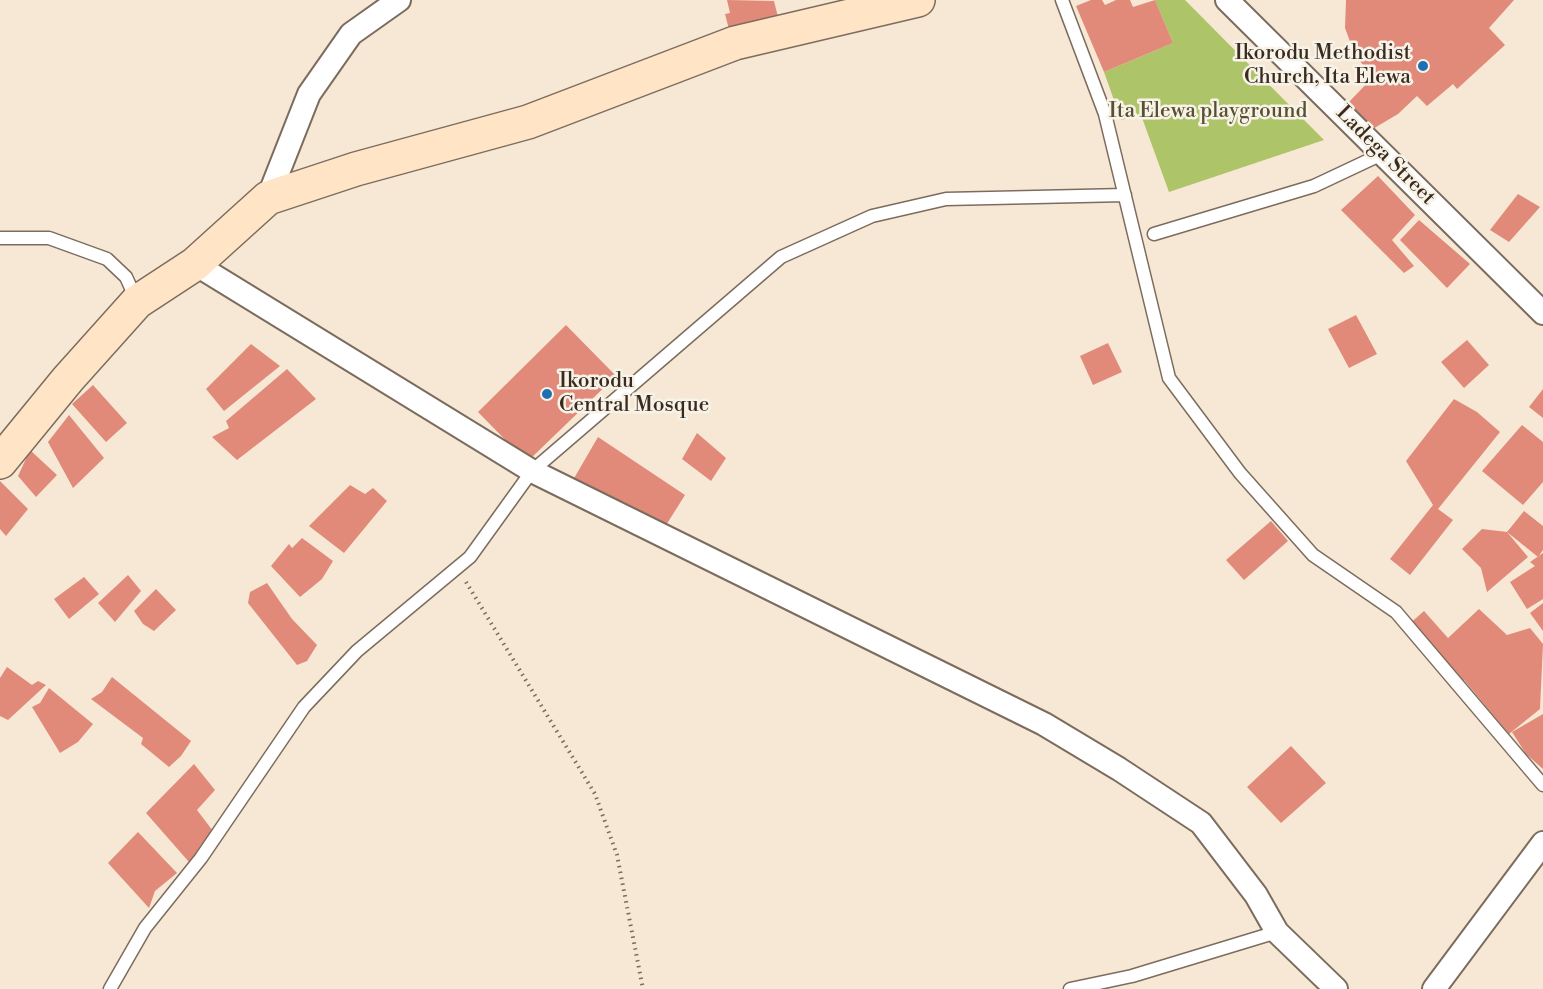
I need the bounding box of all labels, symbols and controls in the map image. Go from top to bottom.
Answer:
place label: Ikorodu Methodist Church, Ita Elewa [1235,41,1411,91]
marker: Ikorodu Methodist Church, Ita Elewa [1416,59,1430,73]
park label: Ita Elewa playground [1109,99,1307,125]
street label: Ladega Street [1330,101,1440,211]
place label: Ikorodu Central Mosque [559,369,709,419]
marker: Ikorodu Central Mosque [540,387,554,401]

